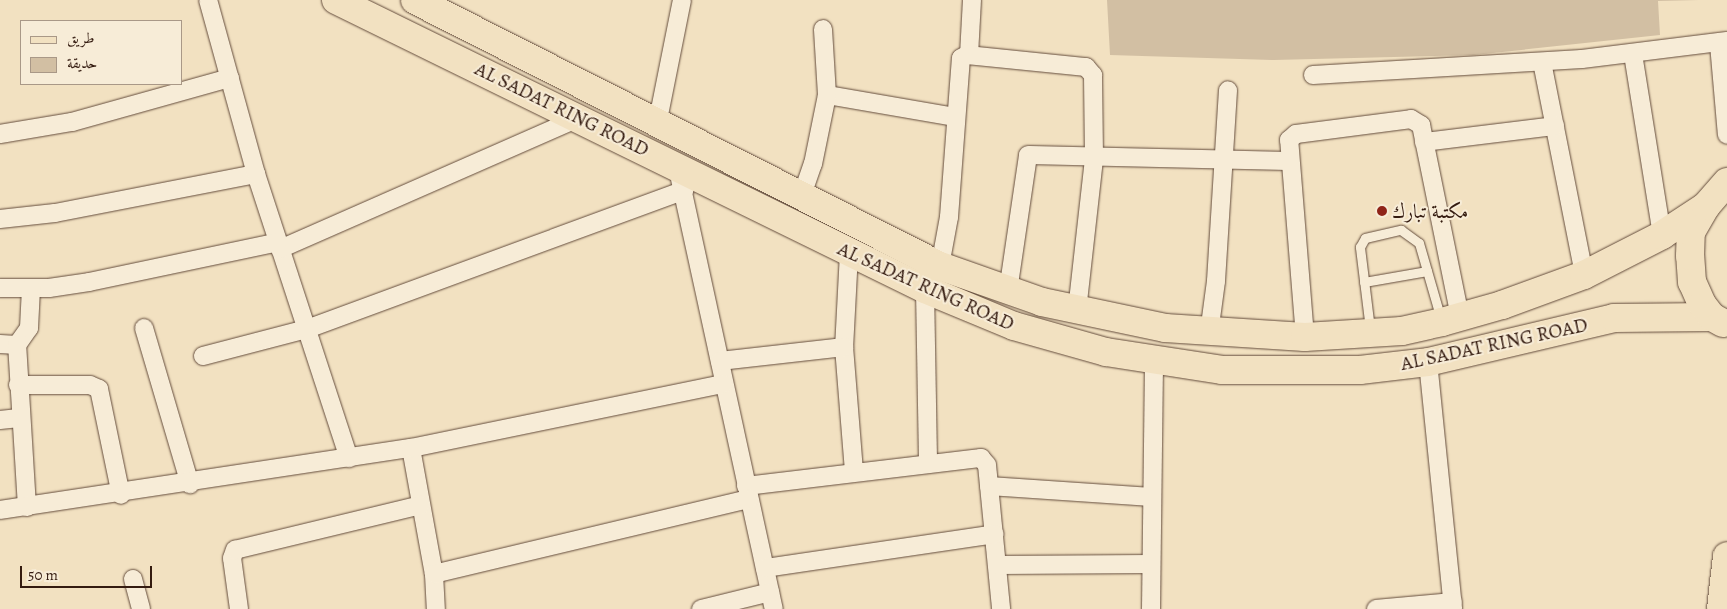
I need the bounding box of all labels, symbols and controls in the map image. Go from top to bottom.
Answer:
legend [20,20,182,85]
text: طريق [67,28,94,48]
text: حديقة [67,53,97,73]
street label: AL SADAT RING ROAD [471,56,653,162]
place label: مكتبة تبارك [1392,199,1468,223]
marker: مكتبة تبارك [1376,205,1388,217]
street label: AL SADAT RING ROAD [834,236,1018,336]
street label: AL SADAT RING ROAD [1398,312,1590,376]
scale bar [22,556,155,588]
text: 50 m [28,565,58,585]

